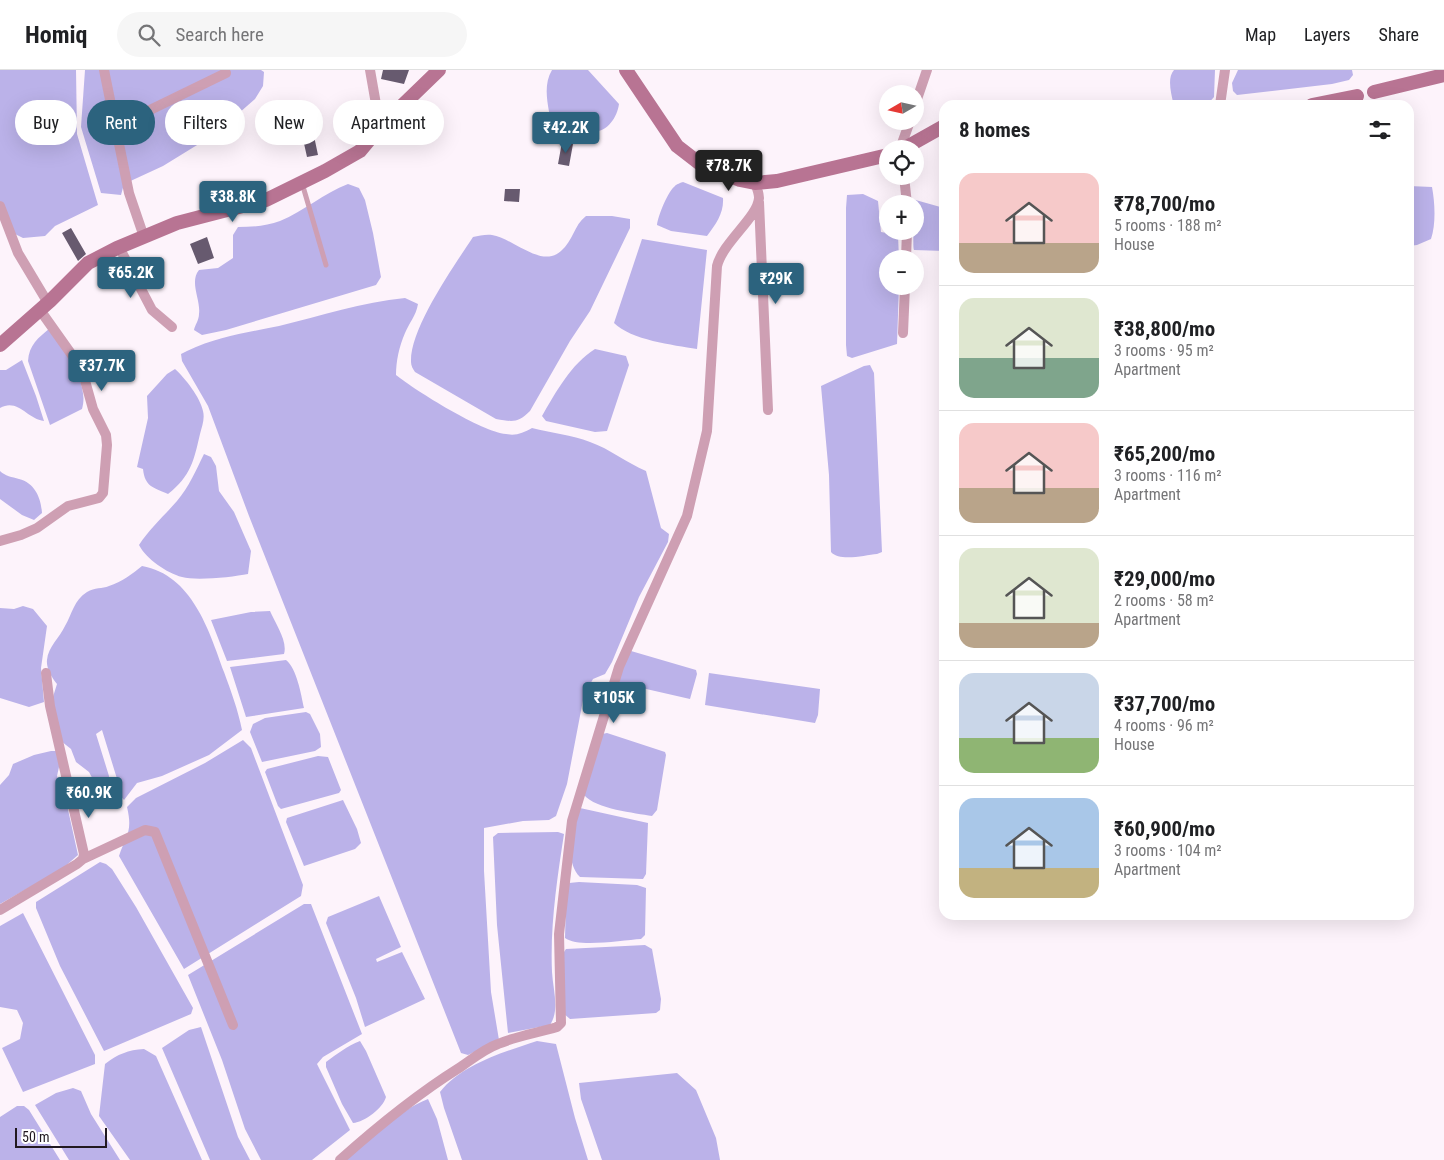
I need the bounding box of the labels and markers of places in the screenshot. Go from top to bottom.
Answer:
pin: ₹42.2K [525,112,607,154]
pin: ₹78.7K [688,150,770,192]
pin: ₹38.8K [192,180,274,223]
pin: ₹65.2K [90,256,172,299]
pin: ₹29K [746,262,806,305]
pin: ₹37.7K [61,350,143,392]
pin: ₹105K [579,682,649,724]
pin: ₹60.9K [48,776,130,819]

